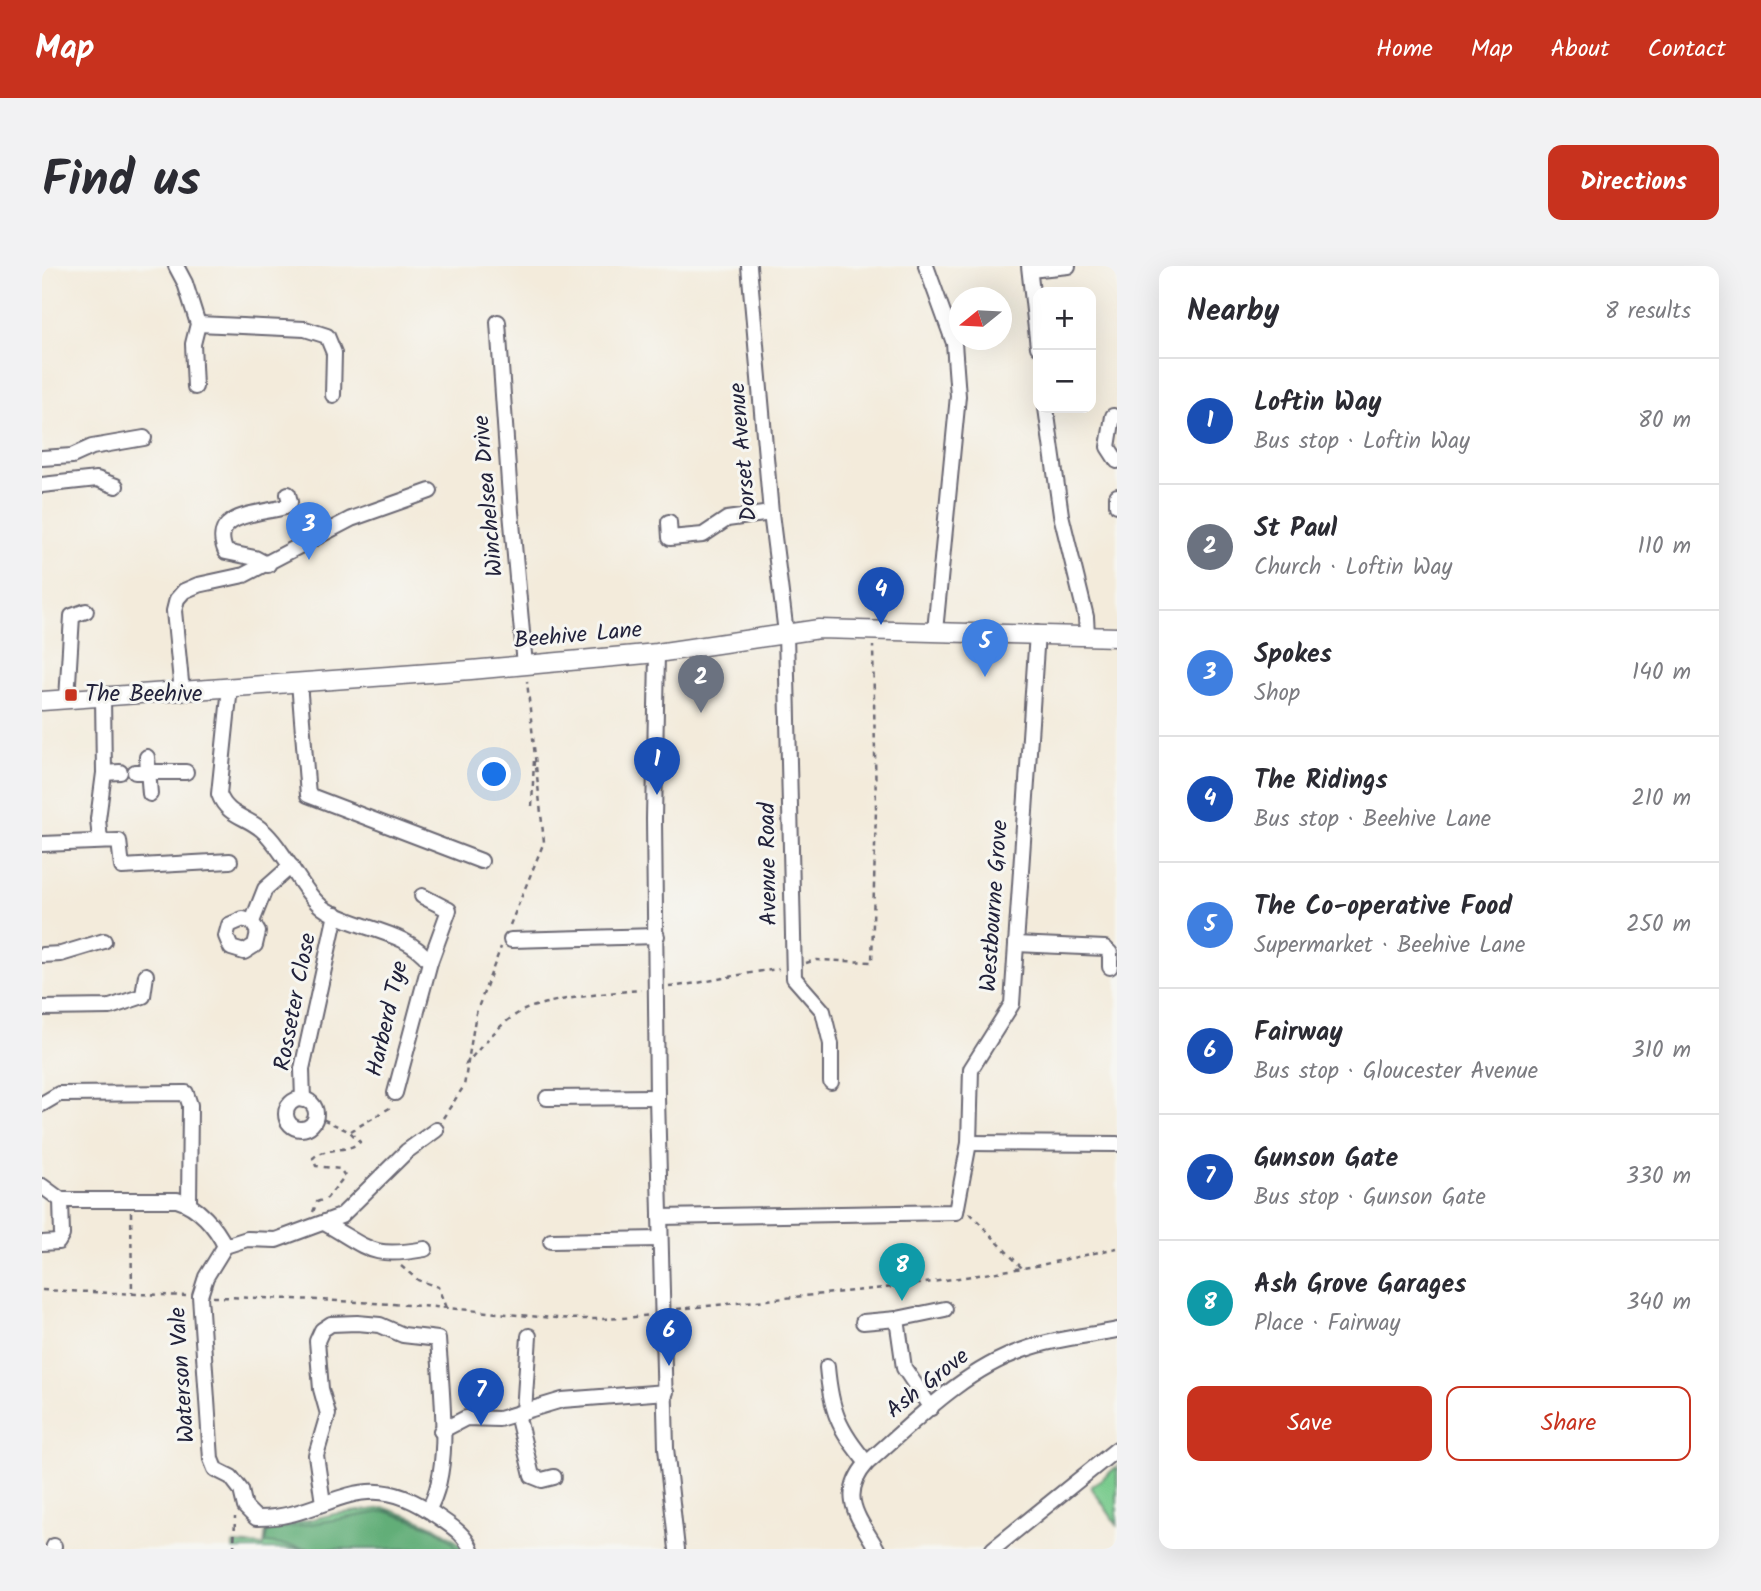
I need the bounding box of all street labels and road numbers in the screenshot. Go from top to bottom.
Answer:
street label: Dorset Avenue [720,381,768,523]
street label: Winchelsea Drive [464,414,514,578]
street label: Beehive Lane [512,612,644,660]
street label: Avenue Road [750,802,788,926]
street label: Westbourne Grove [971,819,1019,993]
street label: Rosseter Close [265,930,327,1074]
street label: Harberd Tye [357,957,419,1081]
street label: Waterson Vale [160,1306,206,1444]
street label: Ash Grove [879,1340,977,1428]

